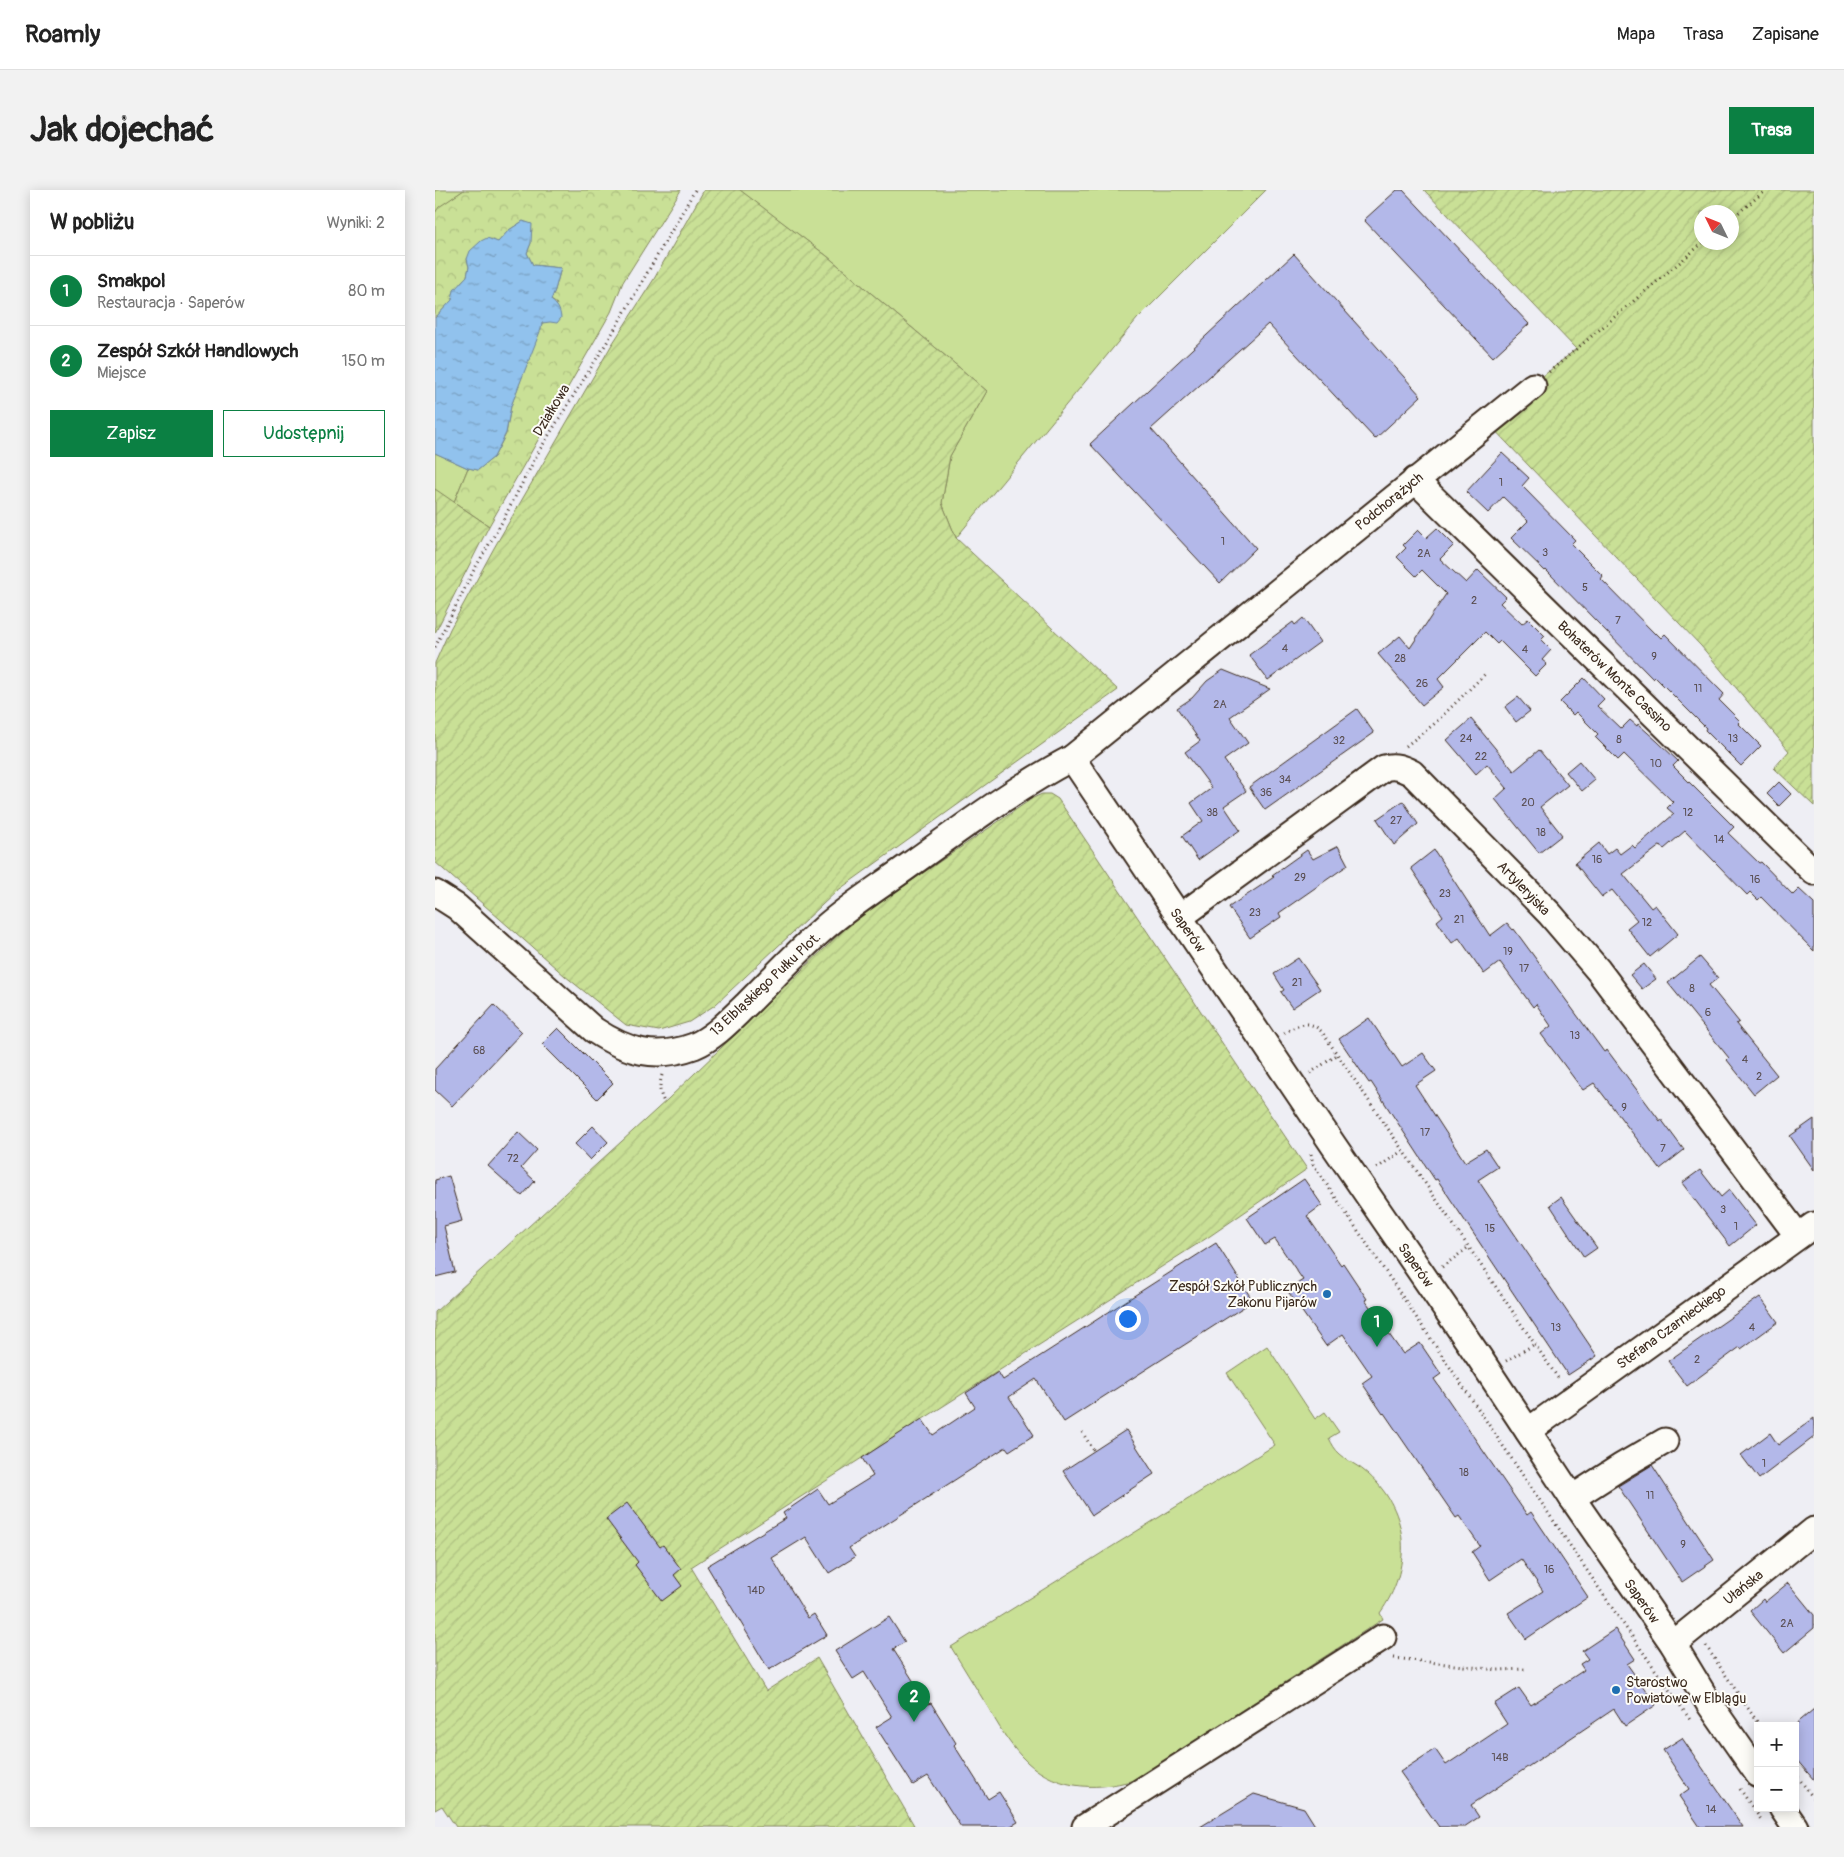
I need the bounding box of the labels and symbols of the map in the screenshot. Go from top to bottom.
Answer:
north arrow [1694,205,1739,250]
street label: Działkowa [529,381,574,439]
street label: Podchorążych [1352,469,1427,534]
house number: 1 [1499,476,1503,489]
house number: 1 [1221,535,1225,548]
house number: 3 [1542,546,1548,559]
house number: 2A [1417,547,1431,560]
house number: 5 [1582,581,1588,594]
house number: 2 [1471,594,1477,607]
house number: 7 [1615,614,1621,627]
street label: Bohaterów Monte Cassino [1554,617,1676,736]
house number: 4 [1282,642,1289,655]
house number: 4 [1522,643,1529,656]
house number: 9 [1651,650,1657,663]
house number: 28 [1394,652,1406,665]
house number: 26 [1416,677,1428,690]
house number: 11 [1694,682,1702,695]
house number: 2A [1213,698,1227,711]
house number: 24 [1460,732,1473,745]
house number: 13 [1728,732,1738,745]
house number: 8 [1616,733,1622,746]
house number: 32 [1333,734,1345,747]
house number: 22 [1475,750,1487,763]
house number: 10 [1650,757,1662,770]
house number: 34 [1279,773,1292,786]
house number: 36 [1260,786,1272,799]
house number: 20 [1521,796,1535,809]
house number: 38 [1206,806,1218,819]
house number: 12 [1683,806,1693,819]
house number: 27 [1390,814,1402,827]
house number: 18 [1536,826,1546,839]
house number: 14 [1714,833,1725,846]
house number: 16 [1592,853,1602,866]
street label: Artyleryjska [1494,858,1554,919]
house number: 29 [1294,871,1306,884]
house number: 16 [1750,873,1760,886]
house number: 23 [1439,887,1451,900]
street label: Saperów [1166,905,1209,956]
house number: 23 [1249,906,1261,919]
house number: 21 [1454,913,1464,926]
house number: 12 [1642,916,1652,929]
street label: 13 Elbląskiego Pułku Plot. [707,929,824,1040]
house number: 19 [1503,945,1513,958]
house number: 17 [1519,962,1529,975]
house number: 21 [1292,976,1302,989]
house number: 8 [1689,982,1695,995]
house number: 6 [1705,1006,1711,1019]
house number: 13 [1570,1029,1580,1042]
house number: 68 [473,1044,485,1057]
house number: 4 [1742,1053,1749,1066]
house number: 2 [1756,1070,1762,1083]
house number: 9 [1621,1101,1627,1114]
house number: 17 [1420,1126,1430,1139]
house number: 7 [1660,1142,1666,1155]
house number: 72 [507,1152,519,1165]
house number: 3 [1720,1203,1726,1216]
house number: 1 [1734,1220,1738,1233]
house number: 15 [1485,1222,1495,1235]
street label: Saperów [1394,1240,1437,1291]
place label: Zespół Szkół Publicznych Zakonu Pijarów [1169,1278,1318,1311]
street label: Stefana Czarnieckiego [1613,1282,1730,1373]
marker: Zespół Szkół Publicznych Zakonu Pijarów [1321,1288,1333,1300]
your location [1115,1306,1141,1332]
pin: 1 [1361,1306,1393,1347]
house number: 13 [1551,1321,1561,1334]
house number: 4 [1749,1321,1756,1334]
house number: 2 [1694,1353,1700,1366]
house number: 1 [1762,1457,1766,1470]
house number: 18 [1459,1466,1469,1479]
house number: 11 [1646,1489,1654,1502]
house number: 9 [1680,1538,1686,1551]
house number: 16 [1544,1563,1554,1576]
street label: Ułańska [1720,1566,1767,1608]
street label: Saperów [1620,1576,1663,1627]
house number: 14D [747,1584,765,1597]
house number: 2A [1780,1617,1794,1630]
place label: Starostwo Powiatowe w Elblągu [1626,1674,1746,1707]
pin: 2 [898,1681,930,1722]
marker: Starostwo Powiatowe w Elblągu [1610,1684,1622,1696]
house number: 14B [1492,1751,1508,1764]
house number: 14 [1706,1803,1717,1816]

